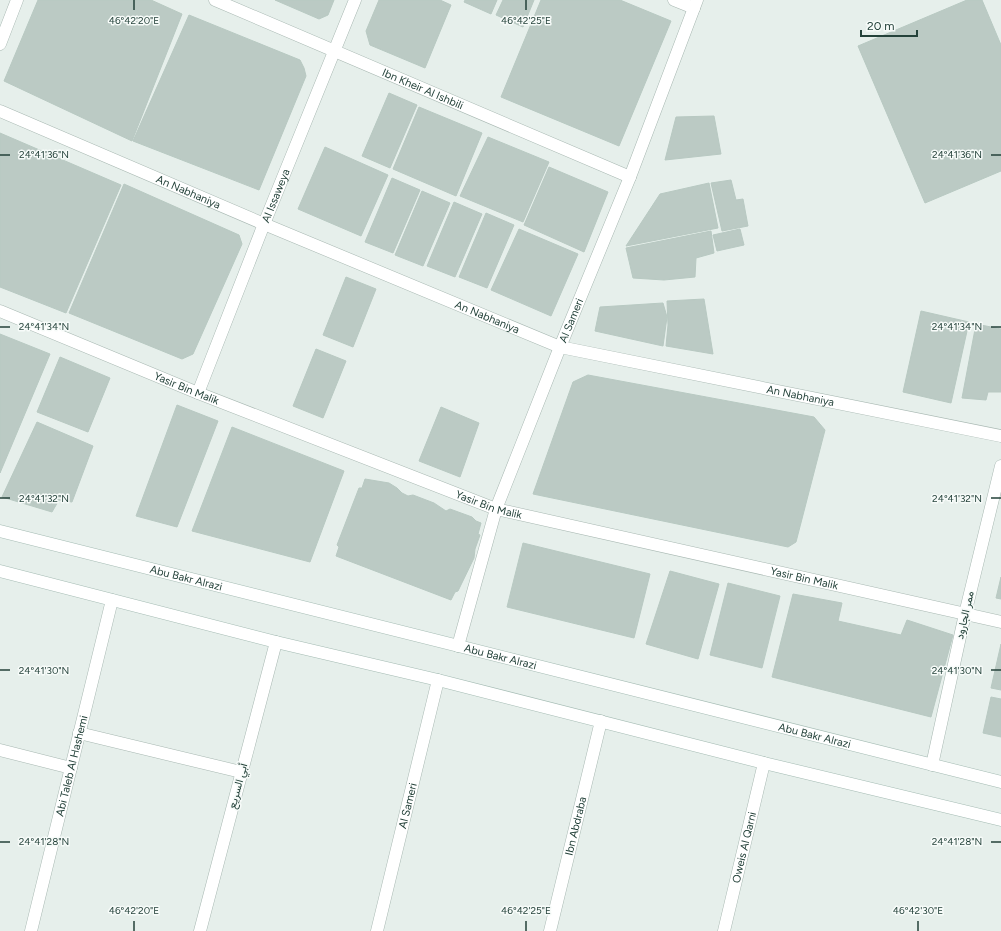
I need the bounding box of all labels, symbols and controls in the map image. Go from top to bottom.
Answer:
scale bar [861,12,917,38]
text: 46°42'20"E [109,14,159,27]
text: 46°42'25"E [501,14,551,27]
text: 20 m [867,19,895,33]
street label: Ibn Kheir Al Ishbili [380,66,465,112]
text: 24°41'36"N [19,148,69,161]
text: 24°41'36"N [932,148,982,161]
street label: Al Issaweya [259,167,292,225]
street label: An Nabhaniya [154,172,223,211]
street label: Al Sameri [556,296,586,345]
street label: An Nabhaniya [453,298,522,336]
text: 24°41'34"N [19,320,69,333]
text: 24°41'34"N [932,320,982,333]
street label: Yasir Bin Malik [152,369,222,407]
street label: An Nabhaniya [766,382,835,409]
street label: Yasir Bin Malik [454,487,524,521]
text: 24°41'32"N [19,492,69,505]
text: 24°41'32"N [932,492,982,505]
street label: Abu Bakr Alrazi [149,562,224,593]
street label: Yasir Bin Malik [769,564,840,592]
street label: ممر الجارود [953,590,977,640]
street label: Abu Bakr Alrazi [463,641,538,672]
text: 24°41'30"N [19,664,69,677]
text: 24°41'30"N [932,664,982,677]
street label: Abi Taleb Al Hashemi [53,714,90,818]
street label: Abu Bakr Alrazi [777,720,852,751]
street label: أبي السريع [226,761,253,811]
street label: Al Sameri [396,781,419,830]
street label: Ibn Abdraba [562,795,589,857]
street label: Oweis Al Qarni [729,810,759,884]
text: 24°41'28"N [19,835,69,848]
text: 24°41'28"N [932,835,982,848]
text: 46°42'20"E [109,904,159,917]
text: 46°42'25"E [501,904,551,917]
text: 46°42'30"E [893,904,943,917]

